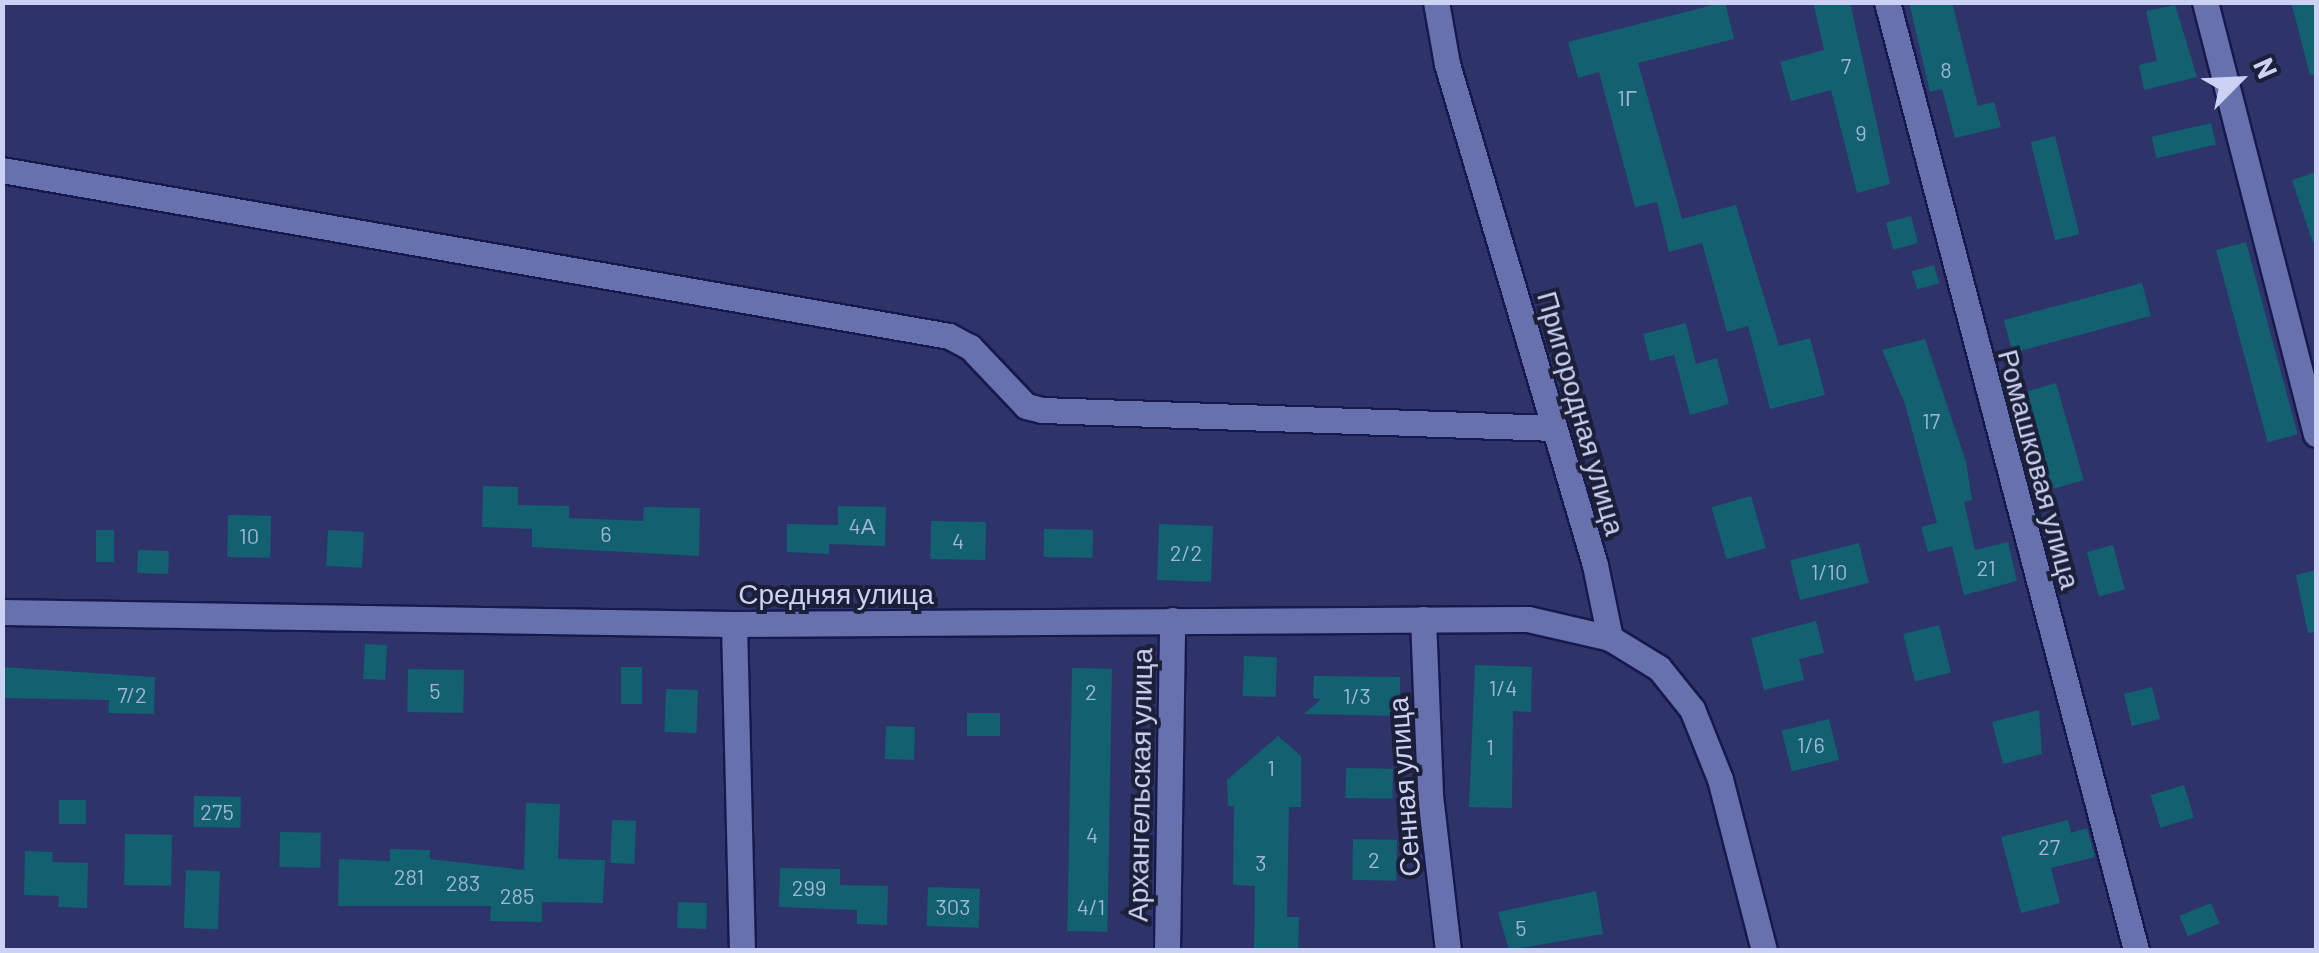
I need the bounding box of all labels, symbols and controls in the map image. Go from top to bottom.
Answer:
north arrow [2189,30,2289,130]
text: N [2247,52,2286,83]
house number: 7 [1841,53,1851,79]
house number: 8 [1940,57,1952,83]
house number: 1Г [1617,85,1637,111]
house number: 9 [1855,120,1867,146]
street label: Пригородная улица [1531,287,1633,539]
street label: Ромашковая улица [1992,346,2088,592]
house number: 17 [1922,408,1940,434]
house number: 4А [849,513,875,539]
house number: 6 [600,521,612,547]
house number: 10 [239,523,259,549]
house number: 4 [952,528,964,554]
house number: 2/2 [1170,540,1202,566]
house number: 21 [1976,555,1996,581]
house number: 1/10 [1811,559,1847,585]
street label: Средняя улица [738,576,934,610]
street label: Архангельская улица [1120,648,1158,922]
house number: 1/4 [1489,675,1517,701]
house number: 5 [429,678,441,704]
house number: 2 [1085,679,1097,705]
house number: 7/2 [117,682,147,708]
house number: 1/3 [1343,683,1371,709]
street label: Сенная улица [1380,696,1426,878]
house number: 1/6 [1797,732,1825,758]
house number: 1 [1486,734,1494,760]
house number: 1 [1267,755,1275,781]
house number: 275 [200,799,234,825]
house number: 4 [1086,822,1098,848]
house number: 27 [2038,834,2060,860]
house number: 2 [1368,847,1380,873]
house number: 3 [1255,850,1267,876]
house number: 281 [394,864,424,890]
house number: 283 [446,870,480,896]
house number: 299 [792,875,826,901]
house number: 285 [500,883,534,909]
house number: 303 [935,894,971,920]
house number: 4/1 [1077,894,1105,920]
house number: 5 [1515,915,1527,941]

